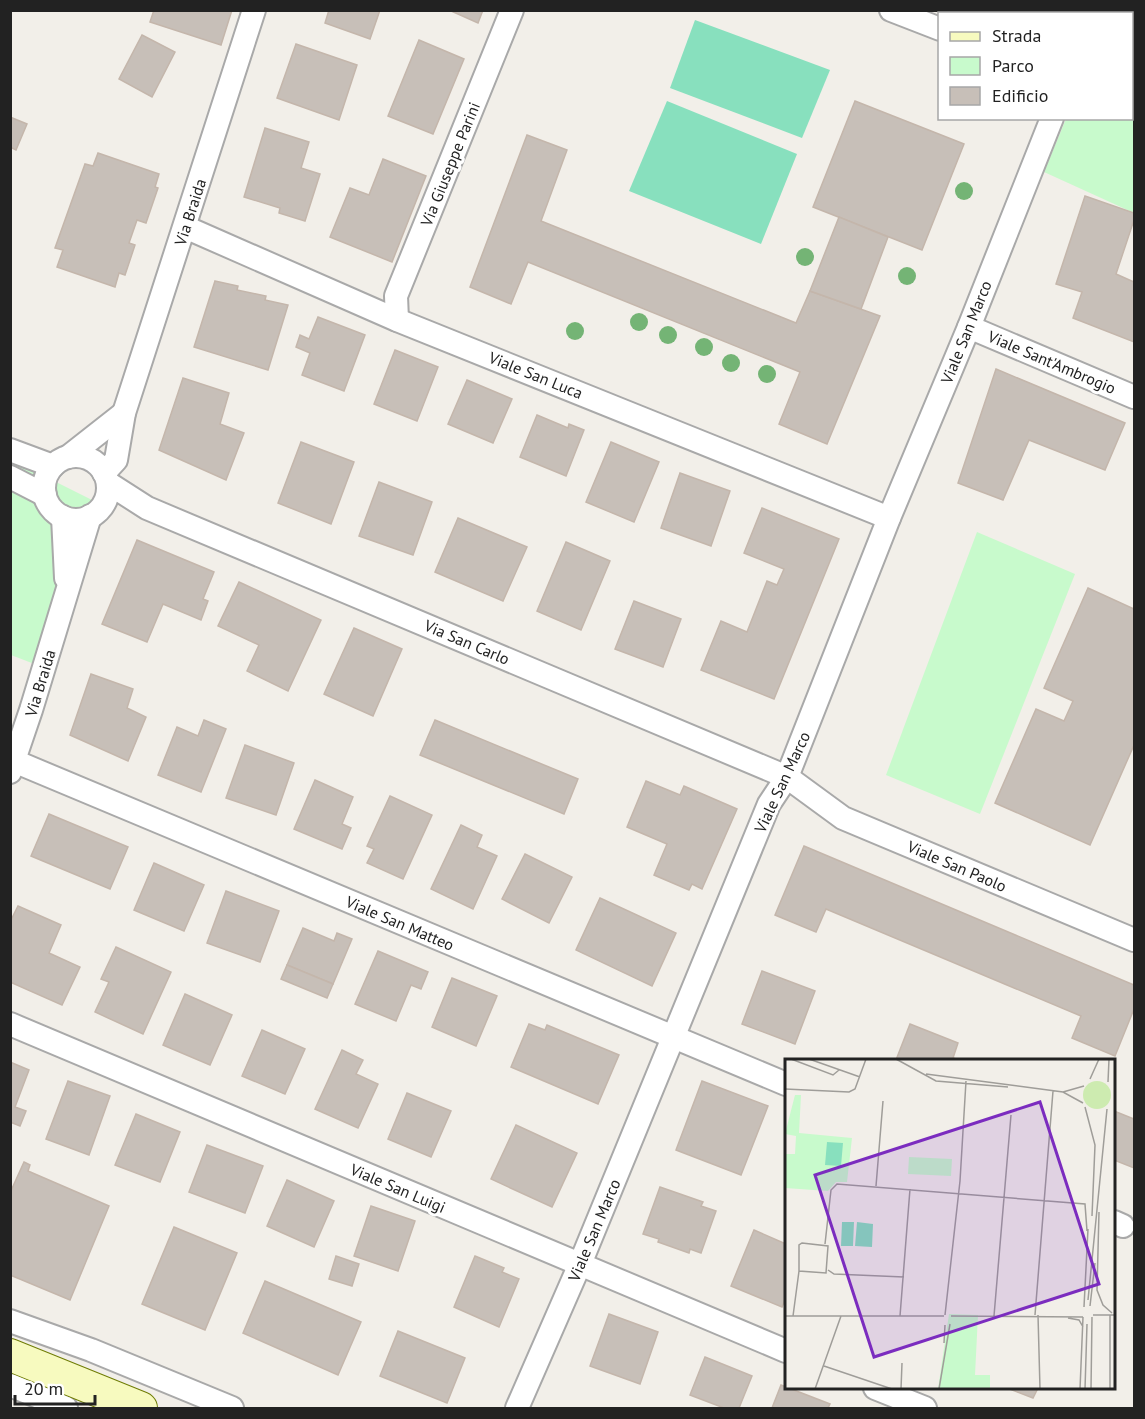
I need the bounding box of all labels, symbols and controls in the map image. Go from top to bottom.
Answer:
legend [938,12,1133,120]
text: Strada [992,24,1041,47]
text: Parco [992,54,1034,77]
text: Edificio [992,84,1048,107]
street label: Via Giuseppe Parini [416,99,484,230]
street label: Via Braida [169,176,210,249]
street label: Viale San Marco [936,278,996,387]
street label: Viale Sant'Ambrogio [984,326,1119,398]
street label: Viale San Luca [485,347,586,403]
street label: Via San Carlo [421,615,513,669]
street label: Via Braida [20,647,60,720]
street label: Viale San Marco [749,728,814,837]
street label: Viale San Paolo [903,836,1010,896]
street label: Viale San Matteo [342,891,457,955]
inset map [785,1059,1115,1389]
street label: Viale San Luigi [346,1159,449,1217]
street label: Viale San Marco [563,1176,625,1285]
scale bar [15,1368,94,1406]
text: 20 m [24,1377,63,1400]

